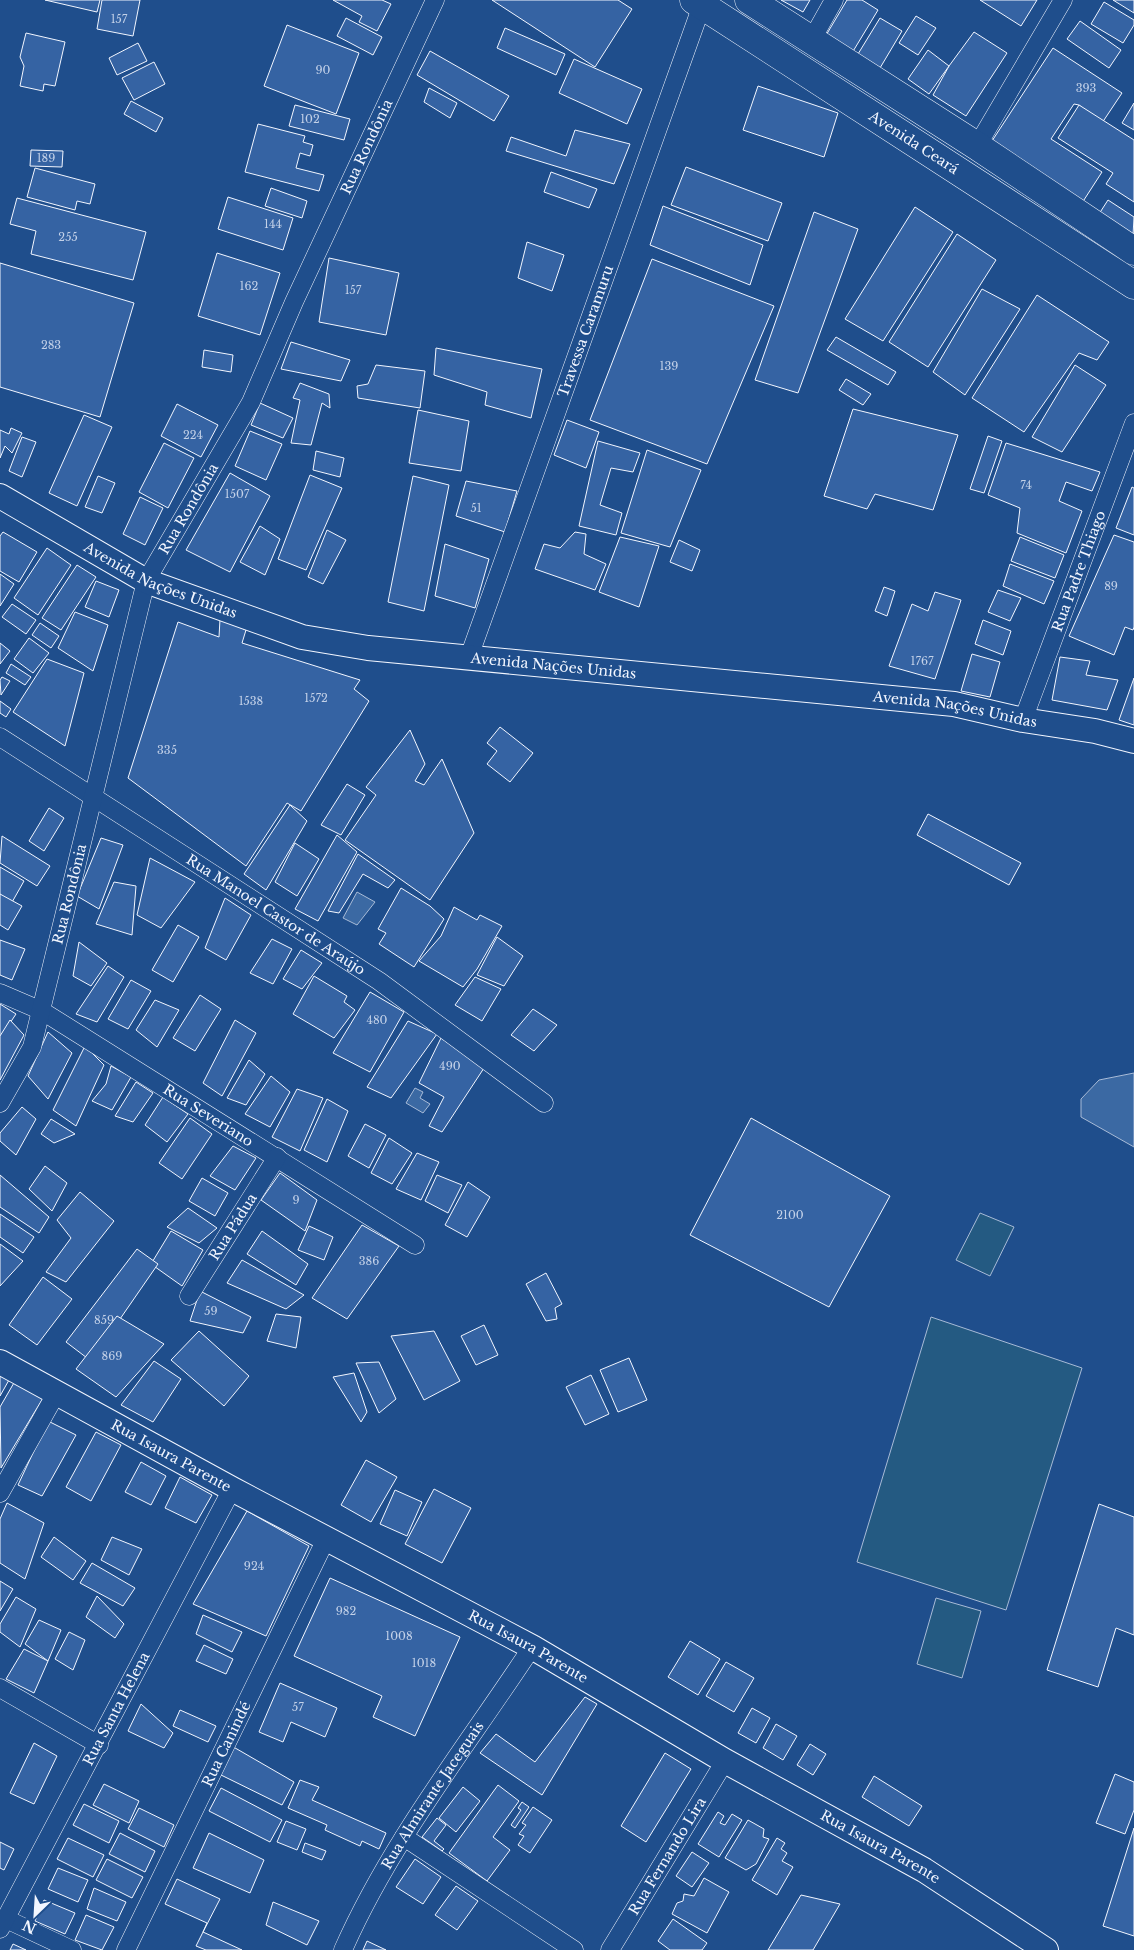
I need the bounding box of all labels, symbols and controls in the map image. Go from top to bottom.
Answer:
house number: 157 [111,12,128,26]
house number: 90 [316,63,331,77]
house number: 393 [1076,81,1097,95]
street label: Rua Rondônia [337,96,396,197]
street label: Avenida Ceará [865,106,962,178]
house number: 102 [300,112,320,126]
house number: 189 [37,151,55,165]
house number: 144 [264,217,282,231]
house number: 255 [58,230,78,244]
street label: Travessa Caramuru [554,262,618,400]
house number: 162 [240,279,259,293]
house number: 157 [345,283,362,297]
house number: 283 [41,338,61,352]
house number: 139 [660,359,678,373]
house number: 224 [183,428,203,442]
street label: Rua Rondônia [155,460,222,558]
house number: 74 [1020,478,1032,492]
house number: 1507 [225,487,250,501]
house number: 51 [470,501,482,515]
street label: Rua Padre Thiago [1048,508,1109,634]
street label: Avenida Nações Unidas [80,537,240,622]
house number: 89 [1104,579,1118,593]
street label: Avenida Nações Unidas [469,649,637,683]
house number: 1767 [910,654,934,668]
street label: Avenida Nações Unidas [871,687,1038,731]
house number: 1572 [304,691,328,705]
house number: 1538 [239,694,263,708]
house number: 335 [157,743,177,757]
street label: Rua Rondônia [48,842,90,946]
street label: Rua Manoel Castor de Araújo [183,850,369,979]
house number: 480 [367,1013,388,1027]
house number: 490 [439,1059,461,1073]
street label: Rua Severiano [160,1080,257,1150]
street label: Rua Pádua [205,1190,261,1264]
house number: 9 [292,1193,300,1207]
house number: 2100 [776,1208,804,1222]
house number: 386 [359,1254,379,1268]
house number: 59 [204,1304,218,1318]
house number: 859 [94,1313,114,1327]
house number: 869 [102,1349,122,1363]
street label: Rua Isaura Parente [108,1415,234,1496]
house number: 924 [244,1559,264,1573]
house number: 982 [336,1604,356,1618]
street label: Rua Isaura Parente [465,1606,591,1687]
house number: 1008 [385,1629,413,1643]
street label: Rua Santa Helena [79,1649,154,1769]
house number: 1018 [412,1656,436,1670]
street label: Rua Canindé [198,1698,255,1790]
house number: 57 [292,1700,304,1714]
street label: Rua Almirante Jaceguais [377,1718,488,1872]
street label: Rua Fernando Lira [624,1794,710,1918]
street label: Rua Isaura Parente [817,1806,944,1887]
north arrow [10,1890,60,1940]
text: N [20,1916,39,1938]

